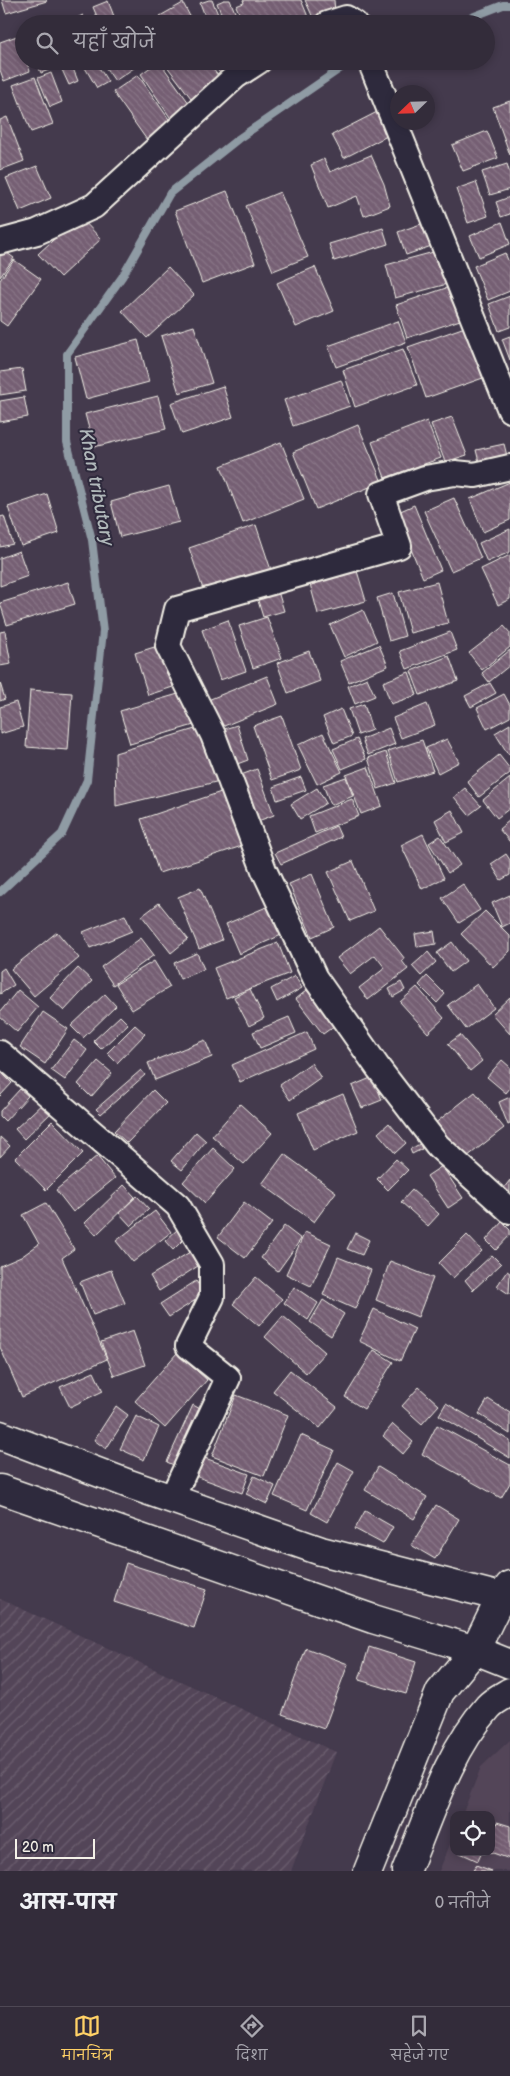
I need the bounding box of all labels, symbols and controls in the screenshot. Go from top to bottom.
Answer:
search box [15,15,495,70]
icon: search [33,29,61,57]
text: यहाँ खोजें [73,31,155,54]
north arrow [390,85,435,130]
water label: Khan tributary [73,426,119,548]
map controls [450,1811,495,1856]
button: locate [450,1811,495,1856]
scale bar [15,1836,95,1859]
text: 20 m [22,1839,54,1856]
text: आस-पास [20,1890,116,1915]
text: 0 नतीजे [435,1894,490,1913]
tab: मानचित्र [61,2012,113,2071]
tab: दिशा [236,2012,267,2071]
tab: सहेजे गए [390,2012,449,2071]

